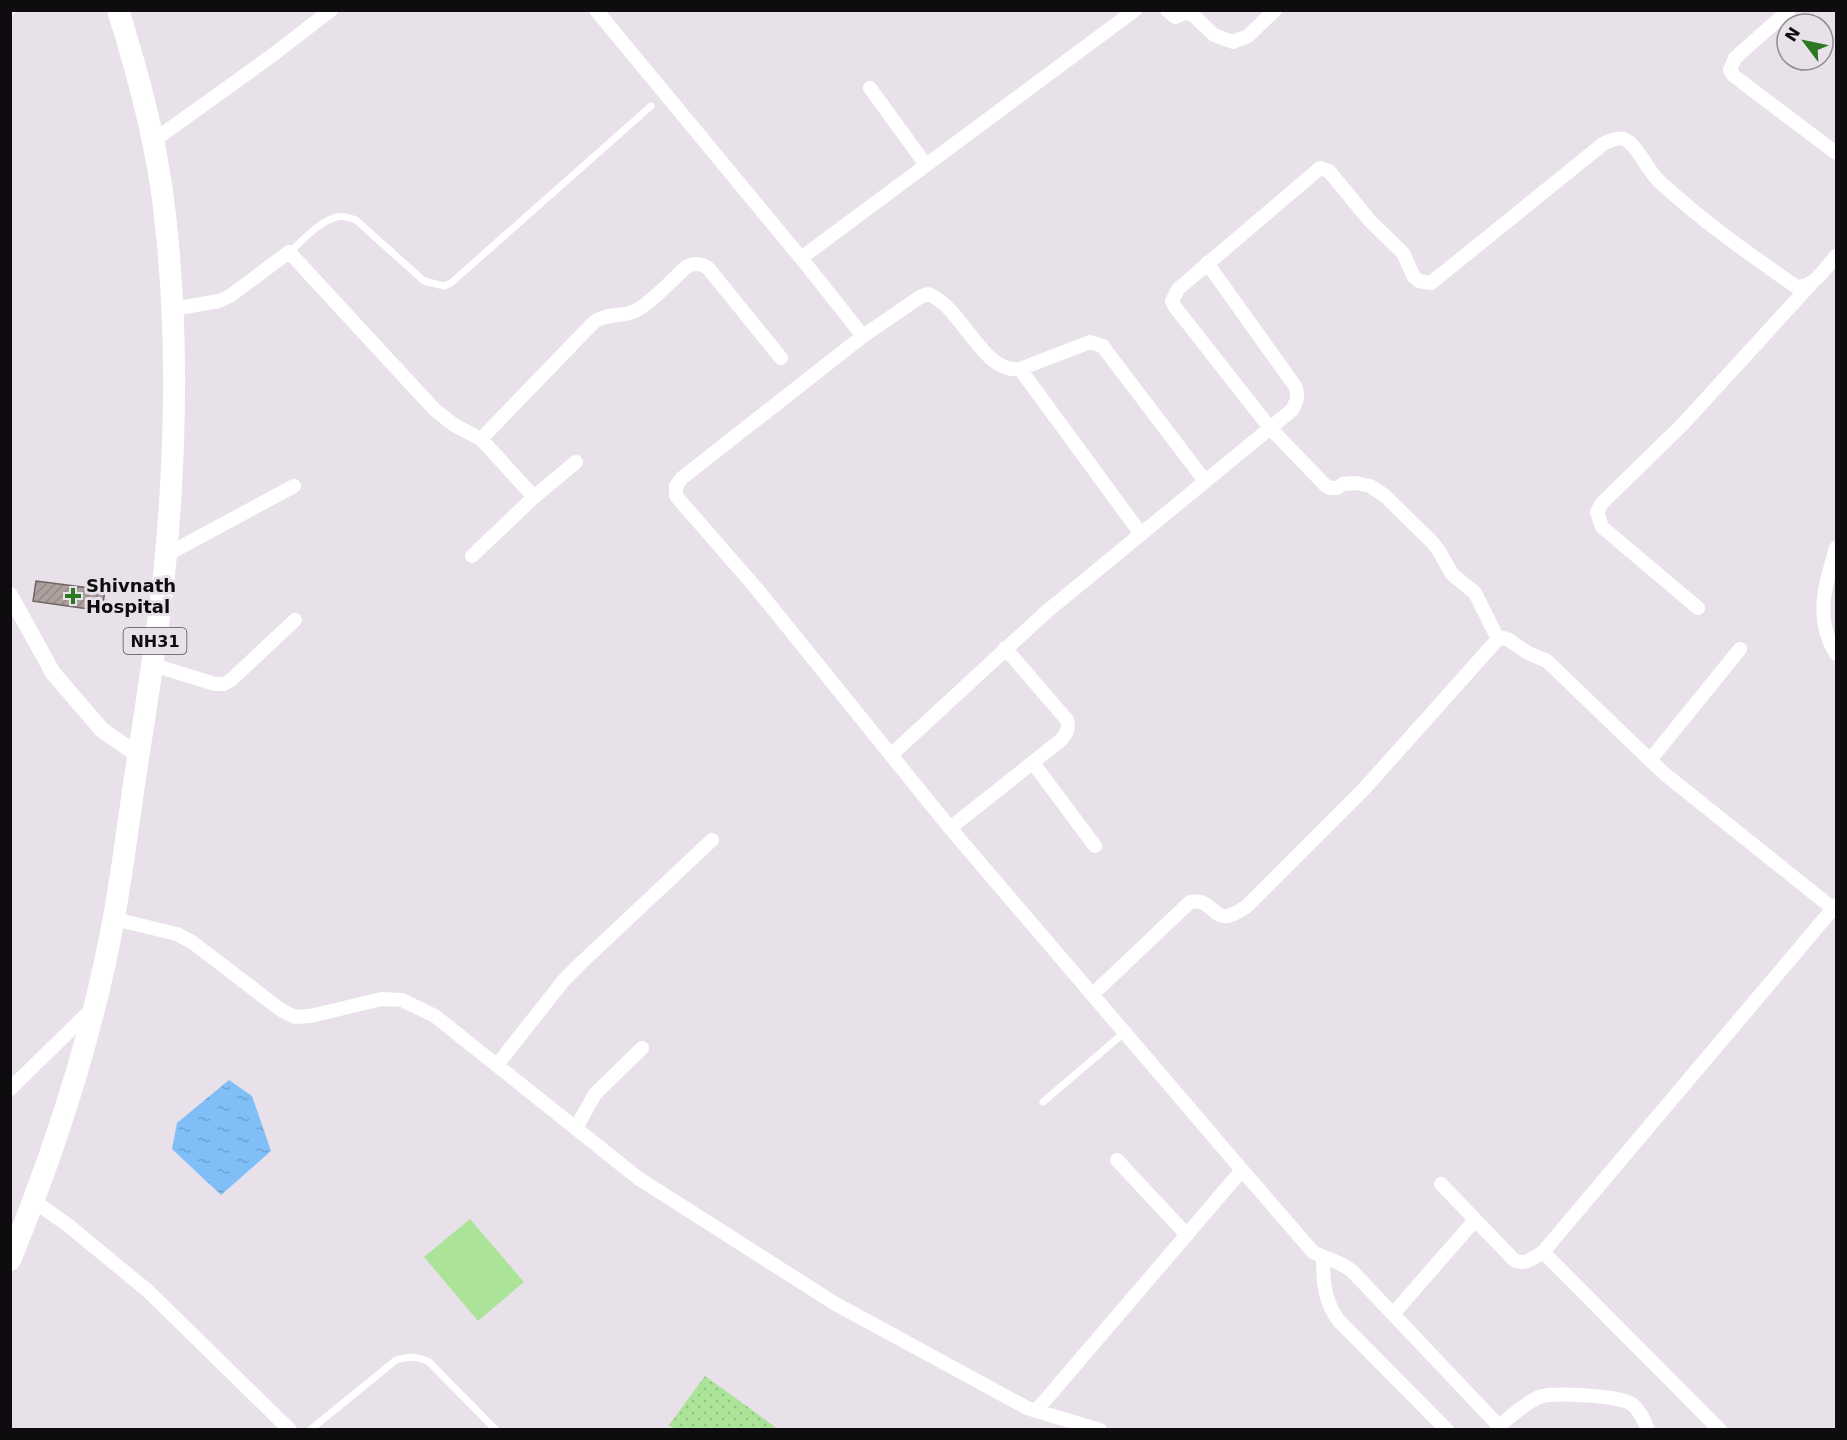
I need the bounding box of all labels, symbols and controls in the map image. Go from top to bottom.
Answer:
north arrow [1775,12,1835,72]
text: N [1781,24,1804,45]
place label: Shivnath Hospital [86,575,176,617]
marker: Shivnath Hospital [64,587,82,605]
road number: NH31 [124,628,186,654]

